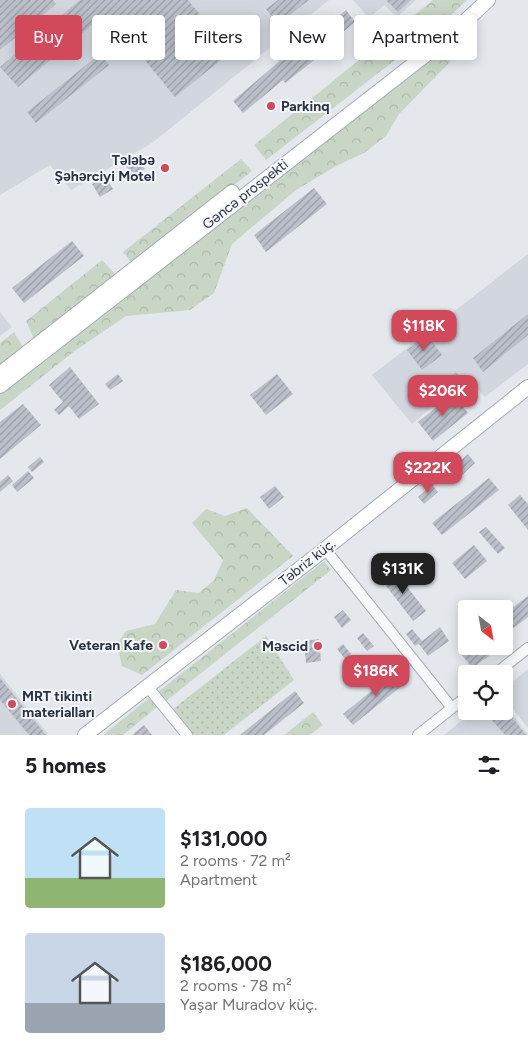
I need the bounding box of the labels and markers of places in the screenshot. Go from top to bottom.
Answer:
place label: Parkinq [281,98,330,115]
marker: Parkinq [265,100,277,112]
place label: Tələbə Şəhərciyi Motel [54,152,155,185]
marker: Tələbə Şəhərciyi Motel [159,162,171,174]
pin: $118K [389,310,459,352]
pin: $206K [408,374,478,417]
pin: $222K [393,452,463,494]
pin: $131K [368,552,438,595]
place label: Veteran Kafe [69,637,153,654]
place label: Məscid [262,638,308,655]
marker: Veteran Kafe [157,639,169,651]
marker: Məscid [312,640,324,652]
pin: $186K [341,654,411,697]
place label: MRT tikinti materialları [22,688,95,721]
marker: MRT tikinti materialları [6,698,18,710]

